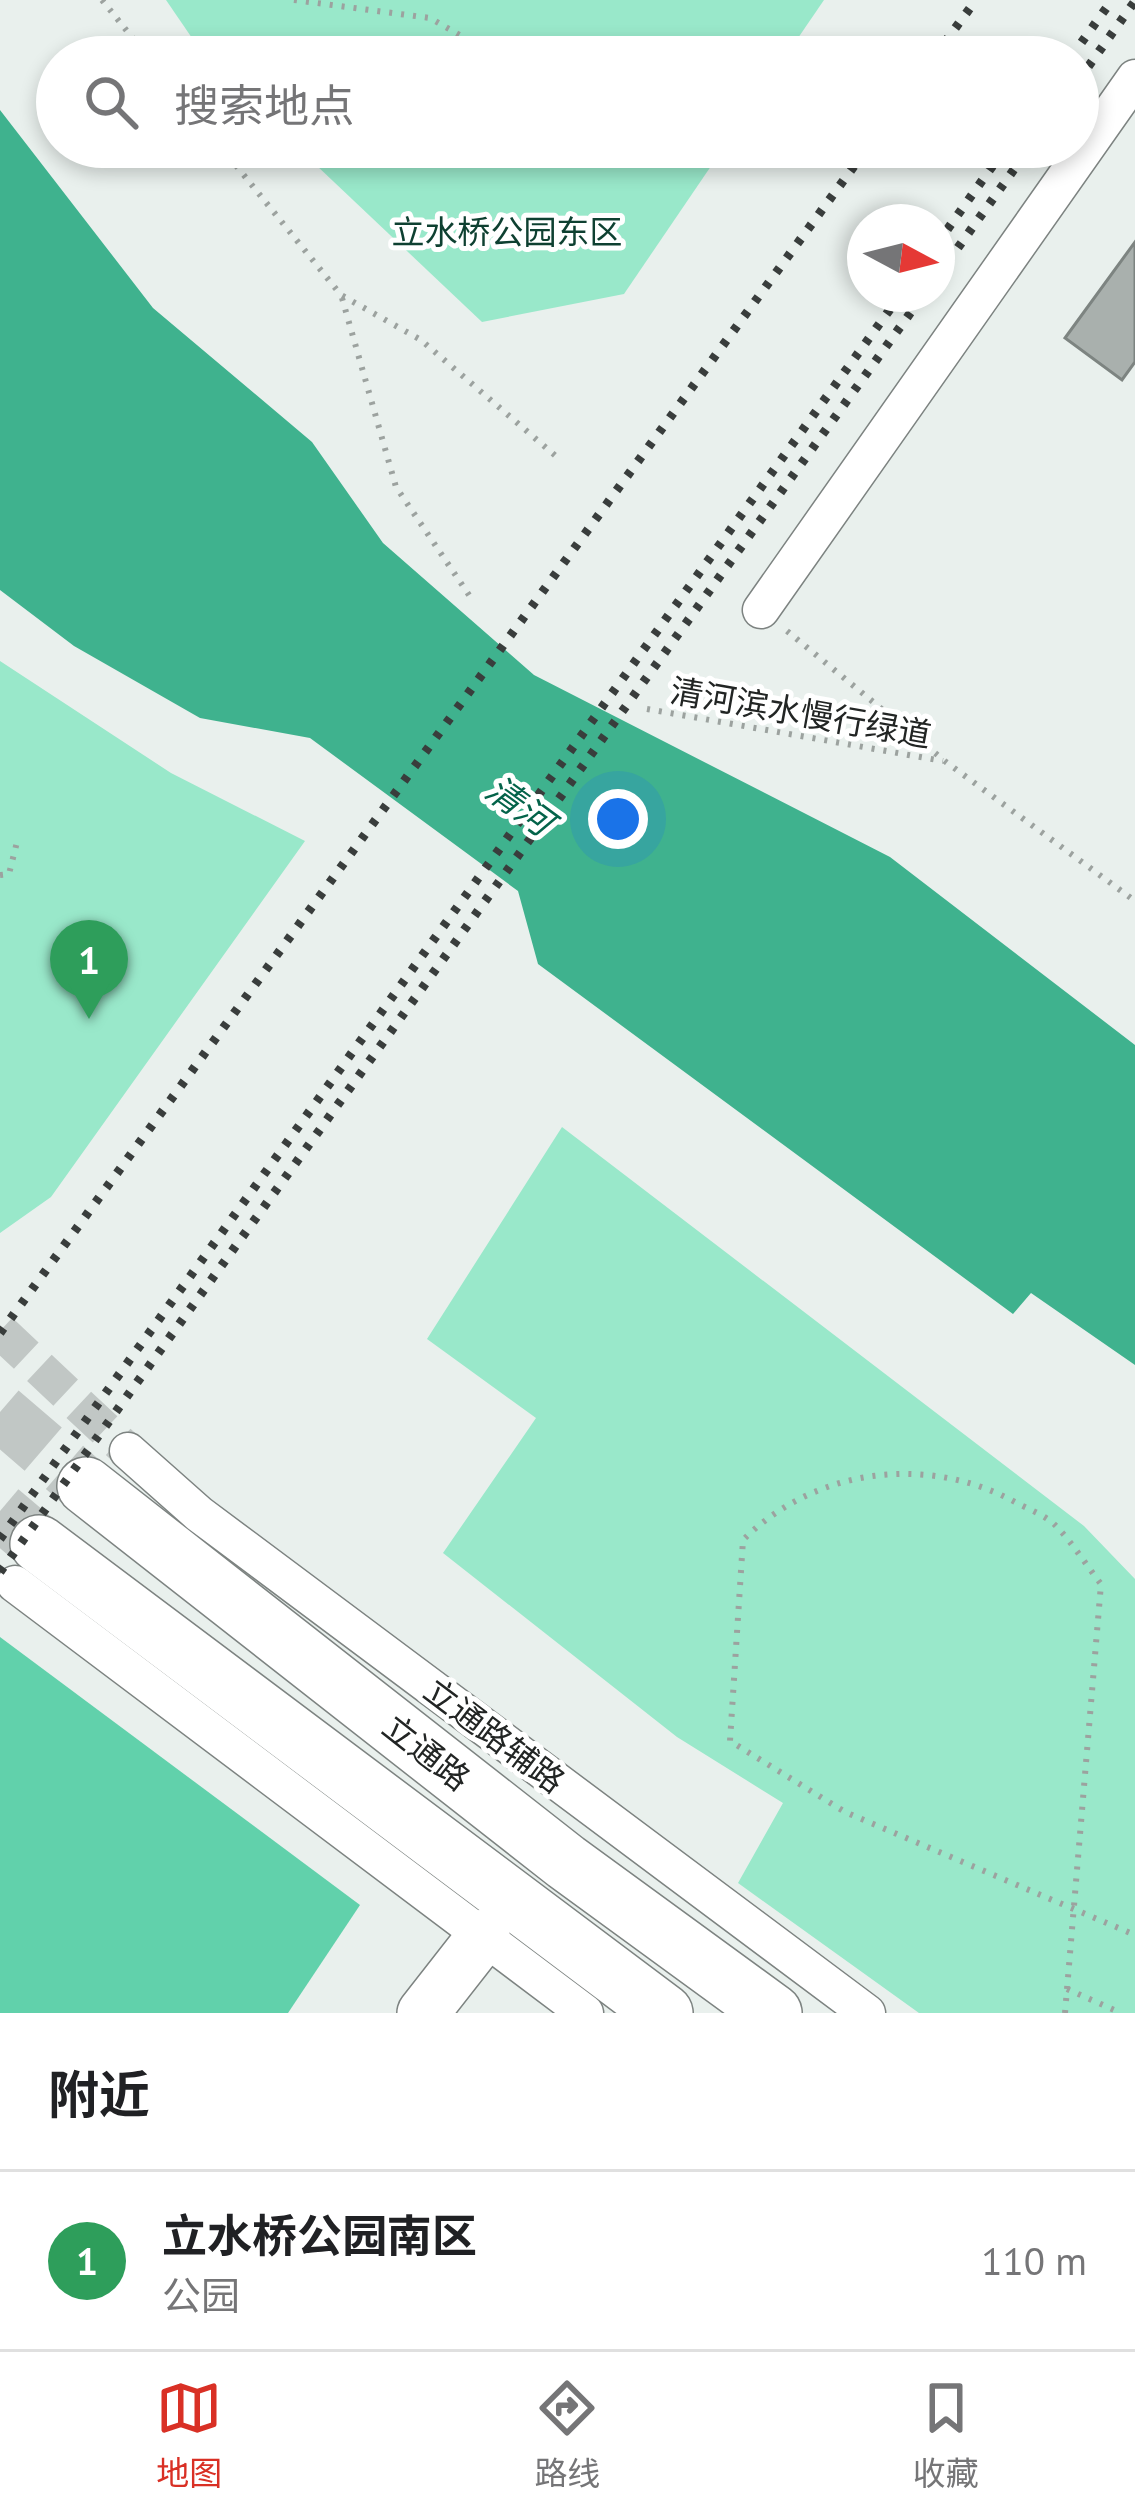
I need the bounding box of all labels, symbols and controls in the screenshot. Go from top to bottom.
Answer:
search box [36,36,1099,168]
icon: search [78,69,144,135]
text: 搜索地点 [174,76,354,134]
north arrow [847,204,955,312]
park label: 立水桥公园东区 [392,210,623,253]
street label: 清河滨水慢行绿道 [667,668,935,756]
water label: 清河 [477,765,568,849]
your location [588,789,648,849]
pin: 1 [50,920,128,1019]
street label: 立通路辅路 [417,1670,573,1800]
street label: 立通路 [376,1706,478,1798]
text: 附近 [48,2061,150,2127]
text: 立水桥公园南区 [162,2206,477,2264]
text: 1 [76,2235,98,2286]
text: 110 m [981,2235,1087,2286]
text: 公园 [162,2270,240,2321]
tab: 地图 [156,2375,222,2495]
tab: 路线 [534,2375,600,2495]
tab: 收藏 [913,2375,979,2495]

